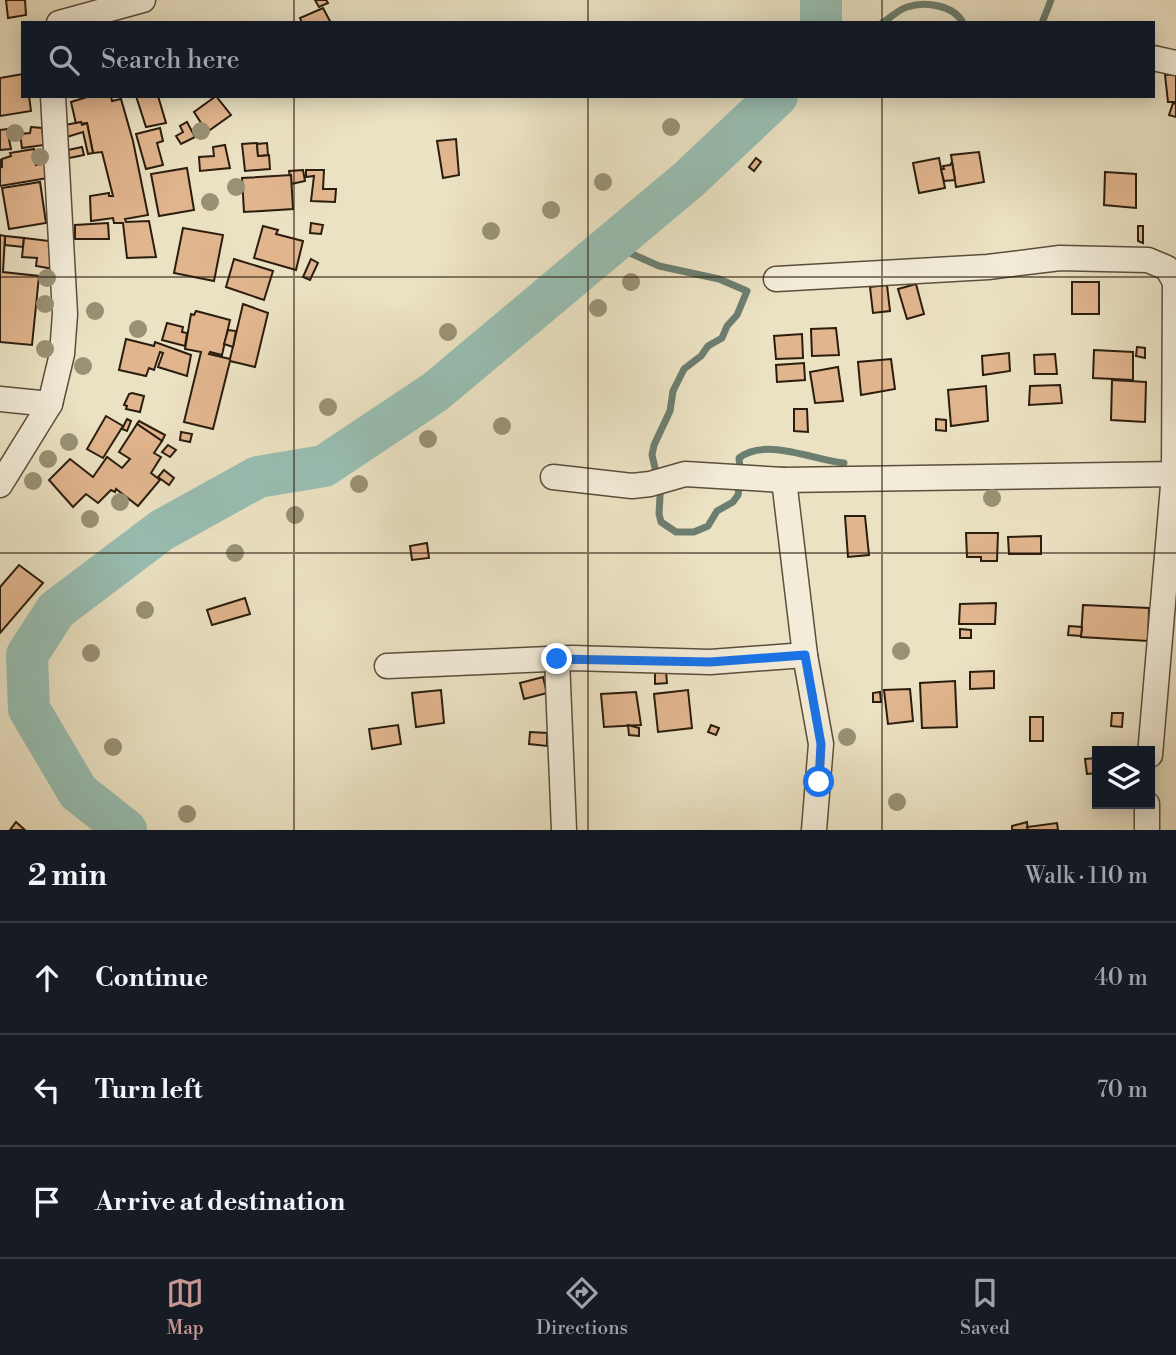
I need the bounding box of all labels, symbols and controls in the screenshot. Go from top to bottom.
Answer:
search box [21,21,1155,98]
icon: search [45,41,83,79]
text: Search here [101,44,240,76]
route end [541,643,572,674]
map controls [1092,746,1155,809]
button: layers [1092,746,1155,809]
route start [803,766,834,797]
text: 2 min [28,857,107,895]
text: Walk · 110 m [1025,862,1148,890]
icon: ahead [28,959,66,997]
text: Continue [95,962,208,994]
text: 40 m [1094,964,1148,992]
icon: left [28,1071,66,1109]
text: Turn left [95,1074,203,1106]
text: 70 m [1097,1076,1148,1104]
icon: arrive [28,1183,66,1221]
text: Arrive at destination [95,1186,345,1218]
tab: Map [166,1274,204,1340]
tab: Directions [536,1274,628,1340]
tab: Saved [960,1274,1010,1340]

